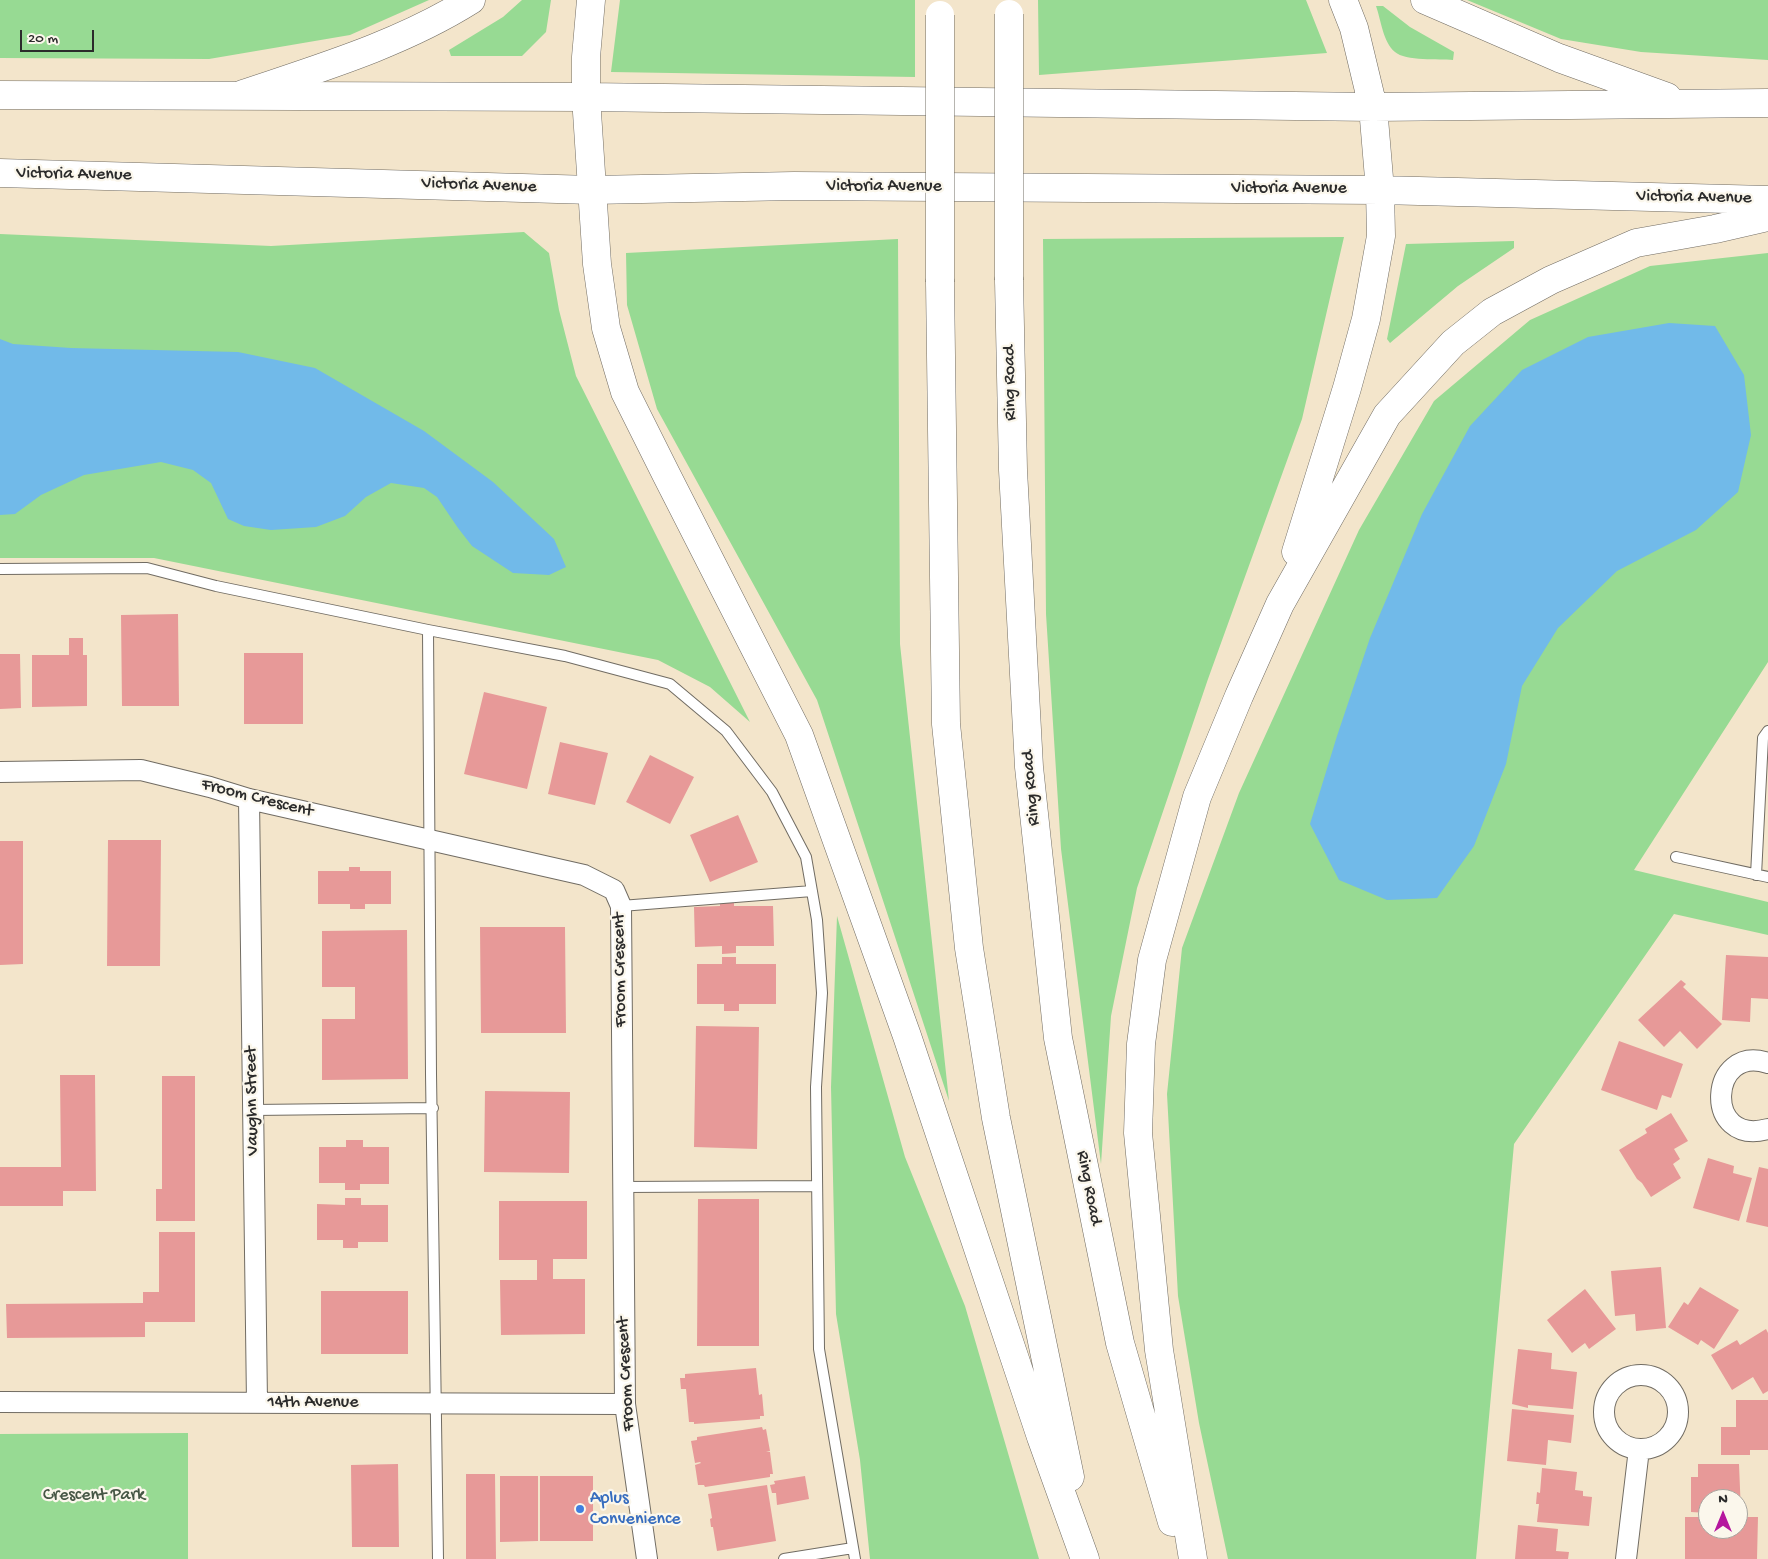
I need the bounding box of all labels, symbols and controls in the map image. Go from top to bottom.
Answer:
scale bar [22,20,96,52]
text: 20 m [28,30,58,48]
street label: Victoria Avenue [16,163,132,187]
street label: Victoria Avenue [421,173,537,199]
street label: Victoria Avenue [826,176,942,198]
street label: Victoria Avenue [1231,178,1347,200]
street label: Victoria Avenue [1636,186,1752,210]
street label: Ring Road [1000,345,1022,421]
street label: Ring Road [1018,749,1046,827]
street label: Froom Crescent [199,775,315,823]
street label: Froom Crescent [609,912,633,1028]
street label: Vaughn Street [241,1046,265,1156]
street label: Ring Road [1070,1149,1106,1227]
street label: Froom Crescent [613,1316,641,1432]
street label: 14th Avenue [267,1392,359,1414]
park label: Crescent Park [43,1485,145,1507]
place label: Aplus Convenience [590,1488,681,1530]
north arrow [1698,1489,1748,1539]
text: N [1718,1491,1728,1508]
marker: Aplus Convenience [574,1503,586,1515]

